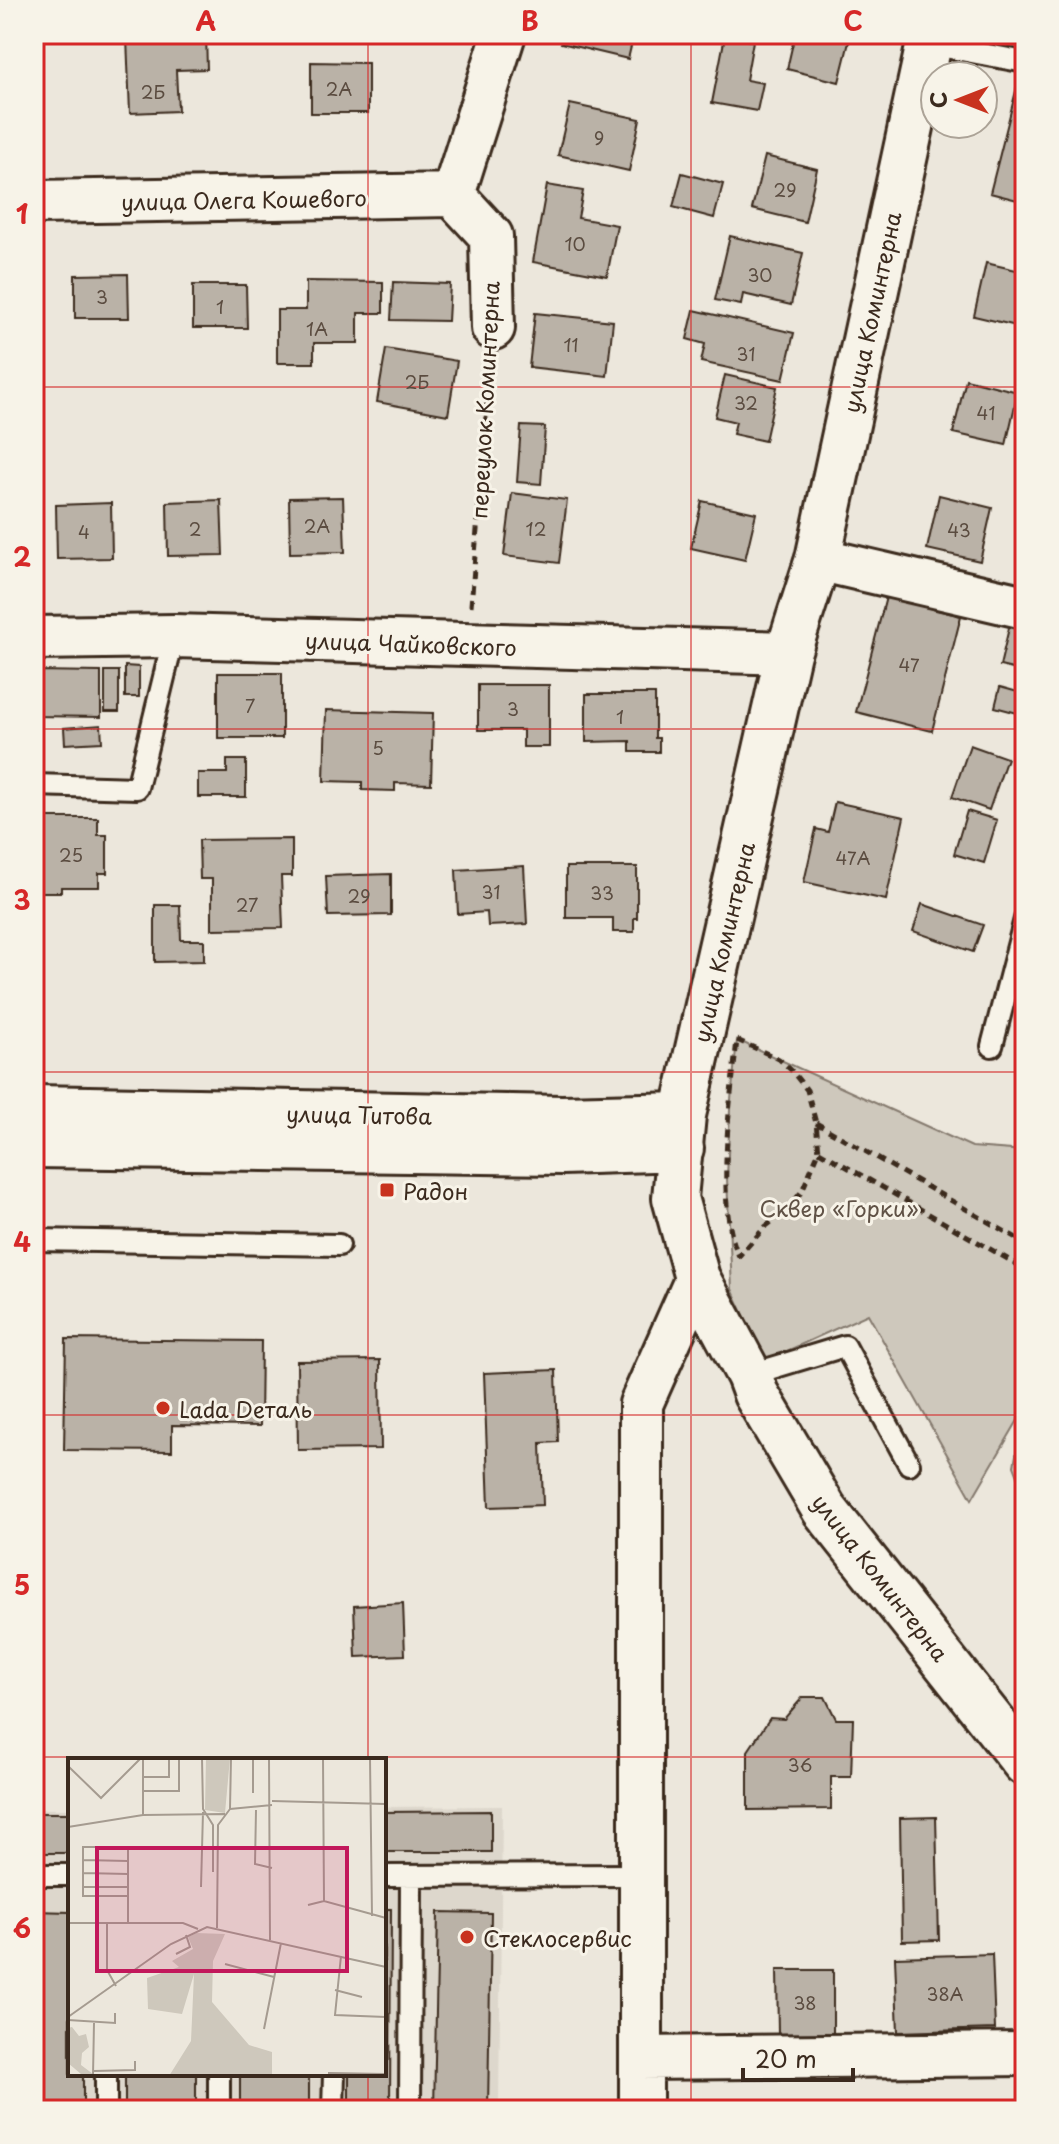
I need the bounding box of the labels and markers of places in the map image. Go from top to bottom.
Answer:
place label: Радон [403,1174,468,1207]
marker: Радон [378,1181,396,1199]
place label: Lada Dеталь [179,1392,312,1425]
marker: Lada Dеталь [154,1399,172,1417]
place label: Стеклосервис [483,1921,632,1954]
marker: Стеклосервис [458,1928,476,1946]

